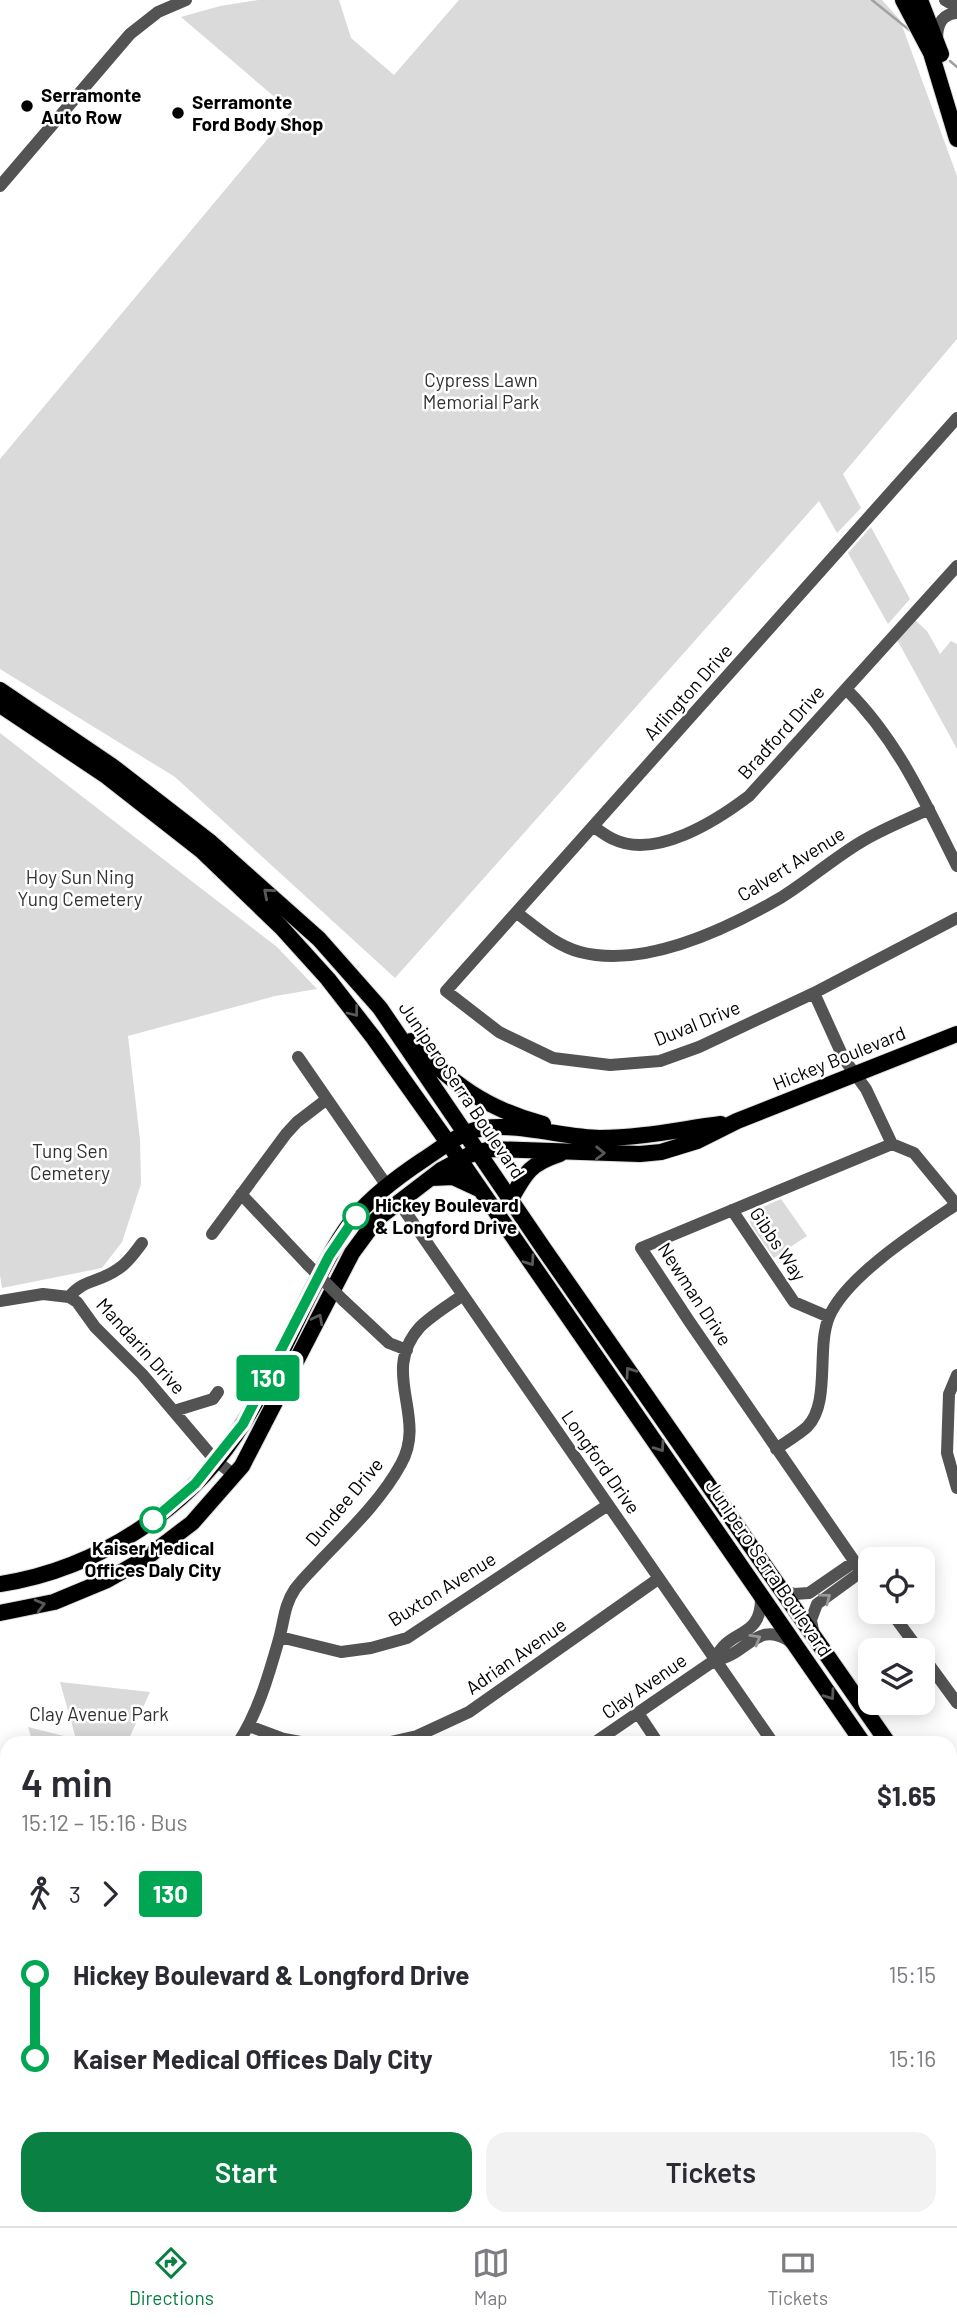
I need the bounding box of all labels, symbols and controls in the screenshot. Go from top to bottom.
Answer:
place label: Serramonte Auto Row [41,83,141,128]
place label: Serramonte Ford Body Shop [192,90,323,135]
marker: Serramonte Auto Row [19,98,35,114]
marker: Serramonte Ford Body Shop [170,105,186,121]
park label: Cypress Lawn Memorial Park [423,368,539,413]
street label: Arlington Drive [638,639,737,744]
street label: Bradford Drive [732,680,829,783]
street label: Calvert Avenue [733,821,849,906]
park label: Hoy Sun Ning Yung Cemetery [18,865,143,910]
one-way arrow [263,889,276,901]
street label: Duval Drive [650,995,743,1050]
street label: Junipero Serra Boulevard [395,997,530,1183]
one-way arrow [345,1004,358,1016]
street label: Hickey Boulevard [769,1020,909,1095]
park label: Tung Sen Cemetery [30,1139,110,1184]
one-way arrow [595,1145,605,1161]
place label: Hickey Boulevard & Longford Drive [375,1193,519,1238]
street label: Gibbs Way [745,1202,812,1285]
marker: Hickey Boulevard & Longford Drive [343,1203,369,1229]
street label: Newman Drive [654,1238,737,1350]
one-way arrow [522,1253,534,1266]
street label: Mandarin Drive [92,1293,191,1399]
one-way arrow [310,1314,324,1326]
line badge: 130 [228,1355,308,1401]
text: 130 [250,1363,286,1392]
one-way arrow [626,1367,638,1380]
street label: Longford Drive [557,1406,646,1518]
one-way arrow [652,1439,664,1452]
street label: Dundee Drive [300,1453,387,1551]
street label: Junipero Serra Boulevard [702,1475,837,1661]
marker: Kaiser Medical Offices Daly City [140,1507,166,1533]
place label: Kaiser Medical Offices Daly City [85,1536,222,1581]
street label: Buxton Avenue [384,1546,500,1631]
map controls [858,1547,935,1715]
button: locate [858,1547,935,1624]
one-way arrow [818,1594,830,1606]
one-way arrow [34,1599,46,1614]
street label: Adrian Avenue [461,1612,570,1699]
one-way arrow [748,1635,761,1648]
button: layers [858,1638,935,1715]
street label: Clay Avenue [597,1648,691,1723]
one-way arrow [822,1687,834,1700]
park label: Clay Avenue Park [29,1702,169,1725]
text: 4 min [21,1759,113,1805]
text: $1.65 [877,1780,936,1811]
text: 15:12 – 15:16 · Bus [21,1808,188,1836]
icon: walk [21,1875,59,1913]
icon: forward [91,1875,129,1913]
text: 130 [153,1879,188,1908]
text: 3 [69,1880,81,1908]
text: Hickey Boulevard & Longford Drive [73,1959,469,1990]
text: 15:15 [888,1960,936,1988]
text: Kaiser Medical Offices Daly City [73,2043,433,2074]
text: 15:16 [888,2044,936,2072]
button: Start [21,2132,472,2212]
button: Tickets [486,2132,936,2212]
tab: Directions [129,2244,214,2309]
tab: Map [472,2244,510,2309]
tab: Tickets [768,2244,828,2309]

